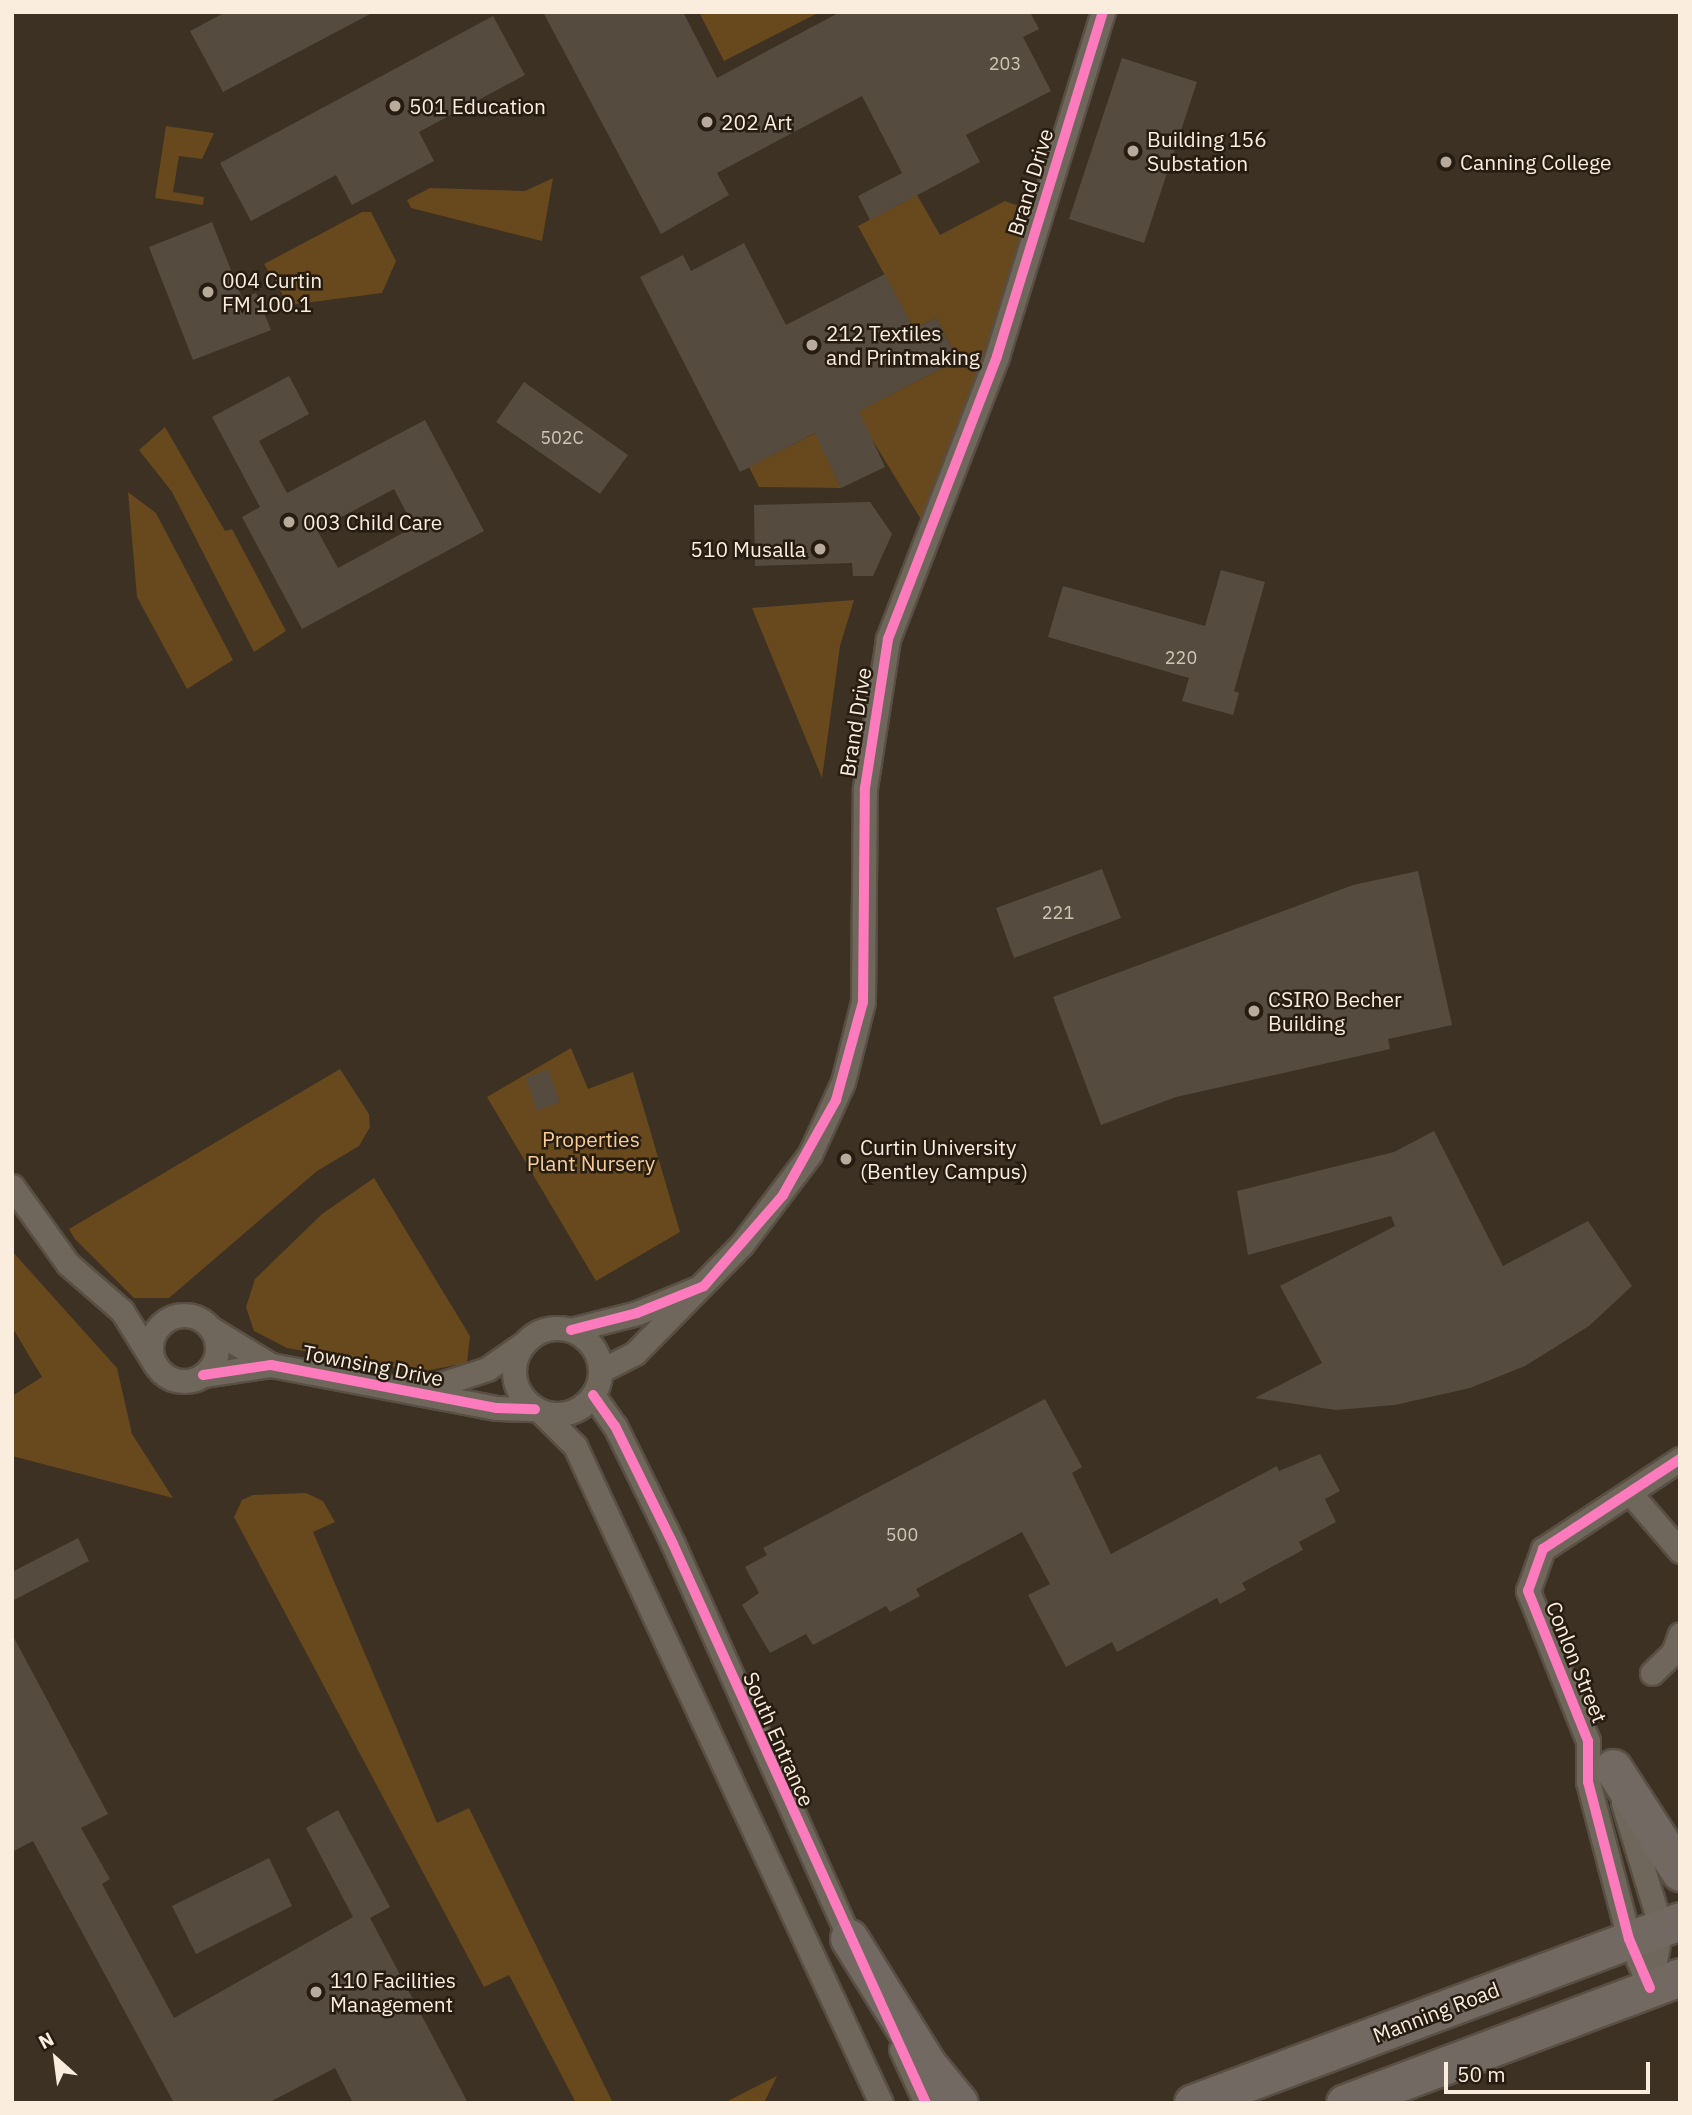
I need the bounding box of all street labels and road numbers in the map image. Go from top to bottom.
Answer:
street label: Brand Drive [1002,126,1058,238]
street label: Brand Drive [834,666,876,778]
street label: Townsing Drive [301,1339,445,1391]
street label: Conlon Street [1541,1598,1613,1726]
street label: South Entrance [738,1668,820,1810]
street label: Manning Road [1369,1976,1503,2048]

